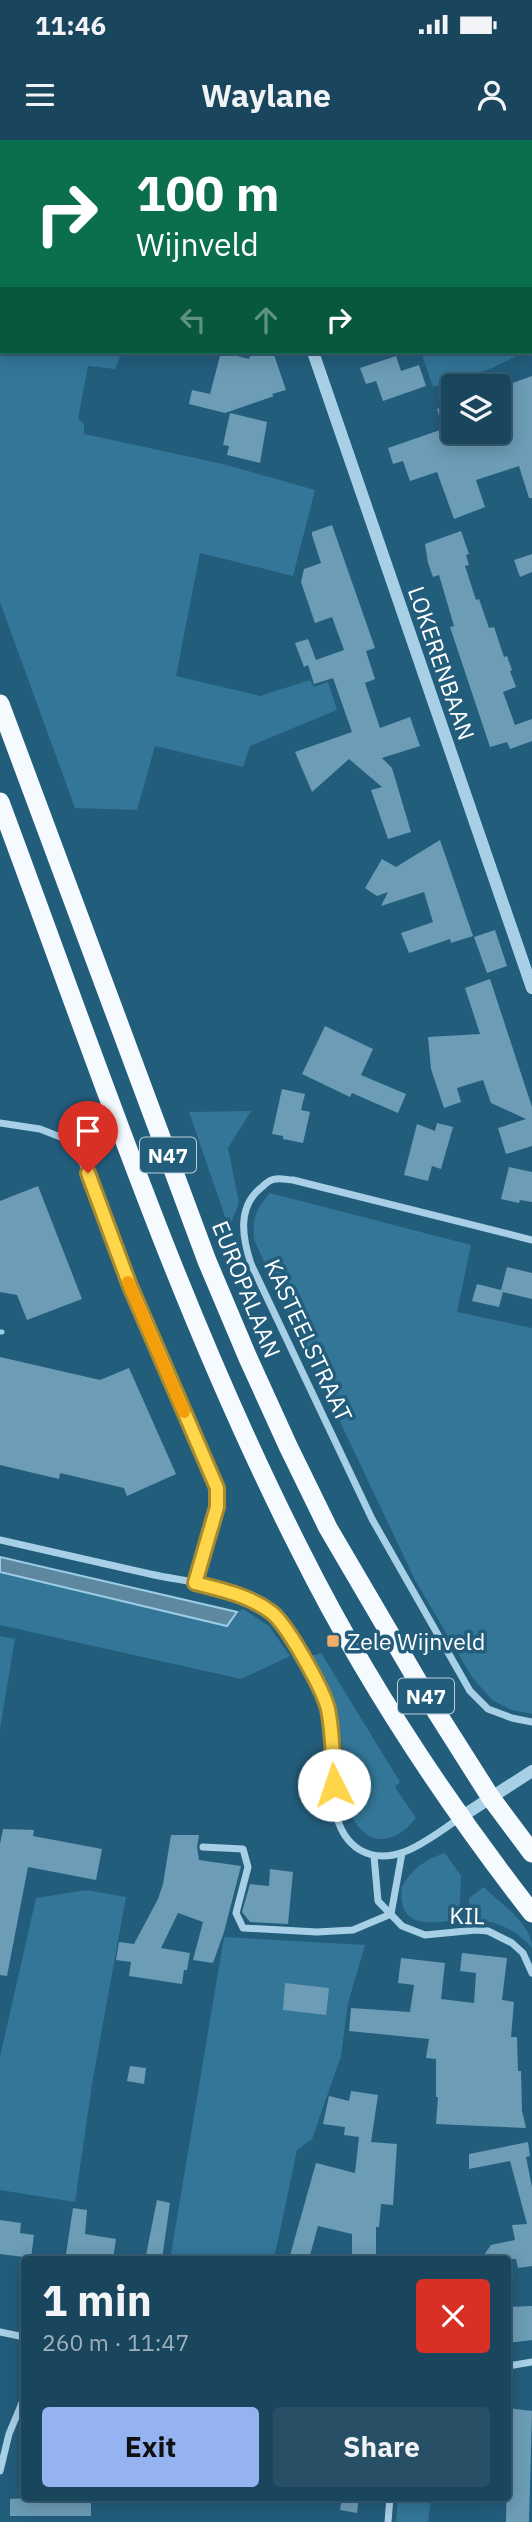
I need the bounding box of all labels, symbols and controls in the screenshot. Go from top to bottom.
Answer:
text: 11:46 [35,8,106,42]
text: Waylane [201,74,331,116]
icon: menu [21,76,59,114]
icon: person [473,76,511,114]
text: 100 m [136,161,280,224]
icon: right [21,168,112,259]
text: Wijnveld [136,223,259,265]
icon: left [174,301,212,339]
icon: ahead [247,301,285,339]
icon: right [320,301,358,339]
map controls [441,374,511,444]
button: layers [441,374,511,444]
street label: LOKERENBAAN [402,582,482,744]
pin [58,1101,118,1173]
icon: arrive [69,1112,107,1150]
road number: N47 [140,1138,196,1172]
street label: EUROPALAAN [206,1216,288,1362]
street label: KASTEELSTRAAT [258,1254,360,1426]
place label: Zele Wijnveld [347,1626,485,1656]
marker: Zele Wijnveld [325,1633,341,1649]
road number: N47 [398,1678,454,1714]
position arrow [297,1748,371,1822]
street label: KIL [449,1900,485,1930]
text: 1 min [42,2273,152,2328]
button: close [416,2279,490,2353]
text: 260 m · 11:47 [42,2327,189,2357]
button: Exit [42,2407,259,2487]
button: Share [273,2407,490,2487]

